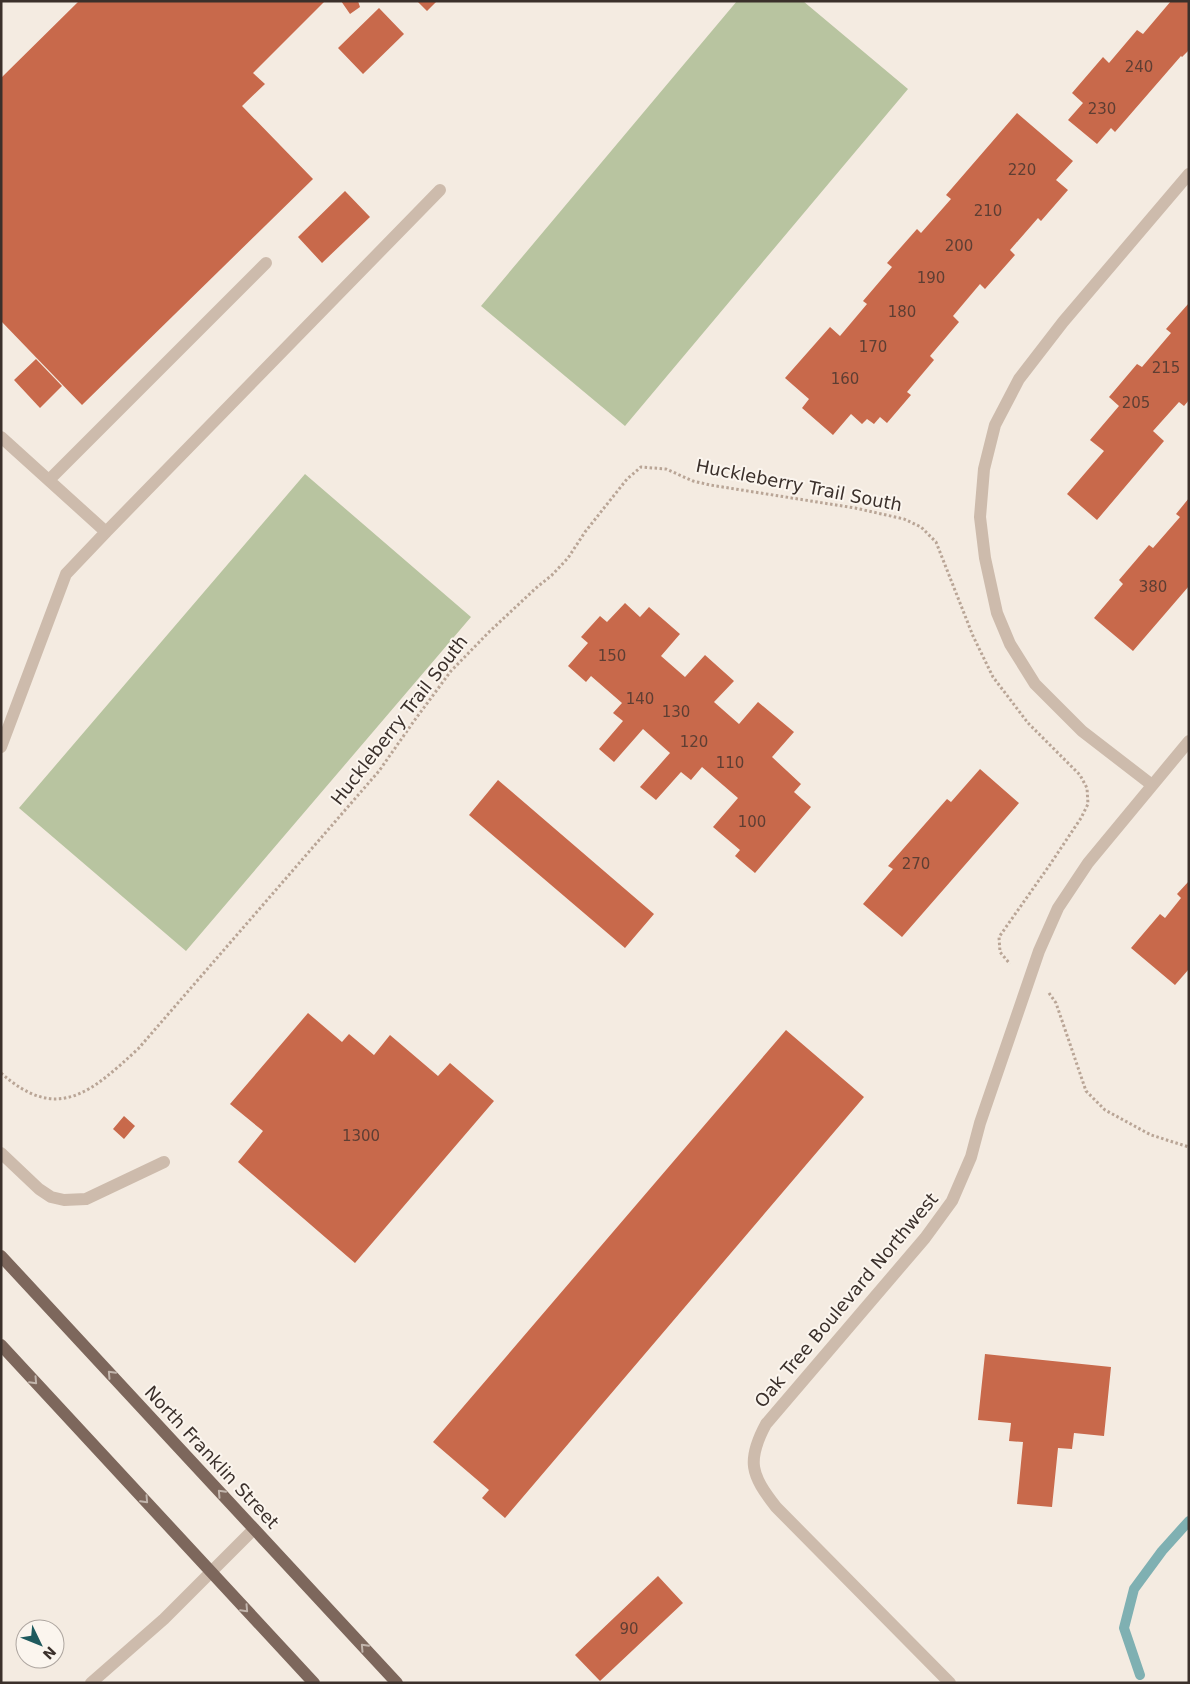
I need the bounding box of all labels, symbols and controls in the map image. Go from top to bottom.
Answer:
house number: 240 [1125,58,1153,76]
house number: 230 [1088,100,1116,118]
house number: 220 [1008,161,1036,179]
house number: 210 [974,202,1002,220]
house number: 200 [945,237,973,255]
house number: 190 [917,269,945,287]
house number: 180 [888,303,916,321]
house number: 170 [859,338,887,356]
house number: 215 [1152,359,1180,377]
house number: 160 [831,370,859,388]
house number: 205 [1122,394,1150,412]
street label: Huckleberry Trail South [694,455,904,515]
house number: 380 [1139,578,1167,596]
street label: Huckleberry Trail South [326,631,472,809]
house number: 150 [598,647,626,665]
house number: 140 [626,690,654,708]
house number: 130 [662,703,690,721]
house number: 120 [680,733,708,751]
house number: 110 [716,754,744,772]
house number: 100 [738,813,766,831]
house number: 270 [902,855,930,873]
house number: 1300 [342,1127,380,1145]
street label: Oak Tree Boulevard Northwest [750,1188,942,1412]
one-way arrow [108,1371,117,1380]
one-way arrow [28,1375,37,1384]
street label: North Franklin Street [140,1381,284,1533]
one-way arrow [218,1490,227,1499]
one-way arrow [139,1495,148,1504]
one-way arrow [239,1603,248,1612]
north arrow [15,1619,65,1669]
house number: 90 [619,1620,639,1638]
text: N [40,1643,59,1663]
one-way arrow [361,1644,370,1653]

